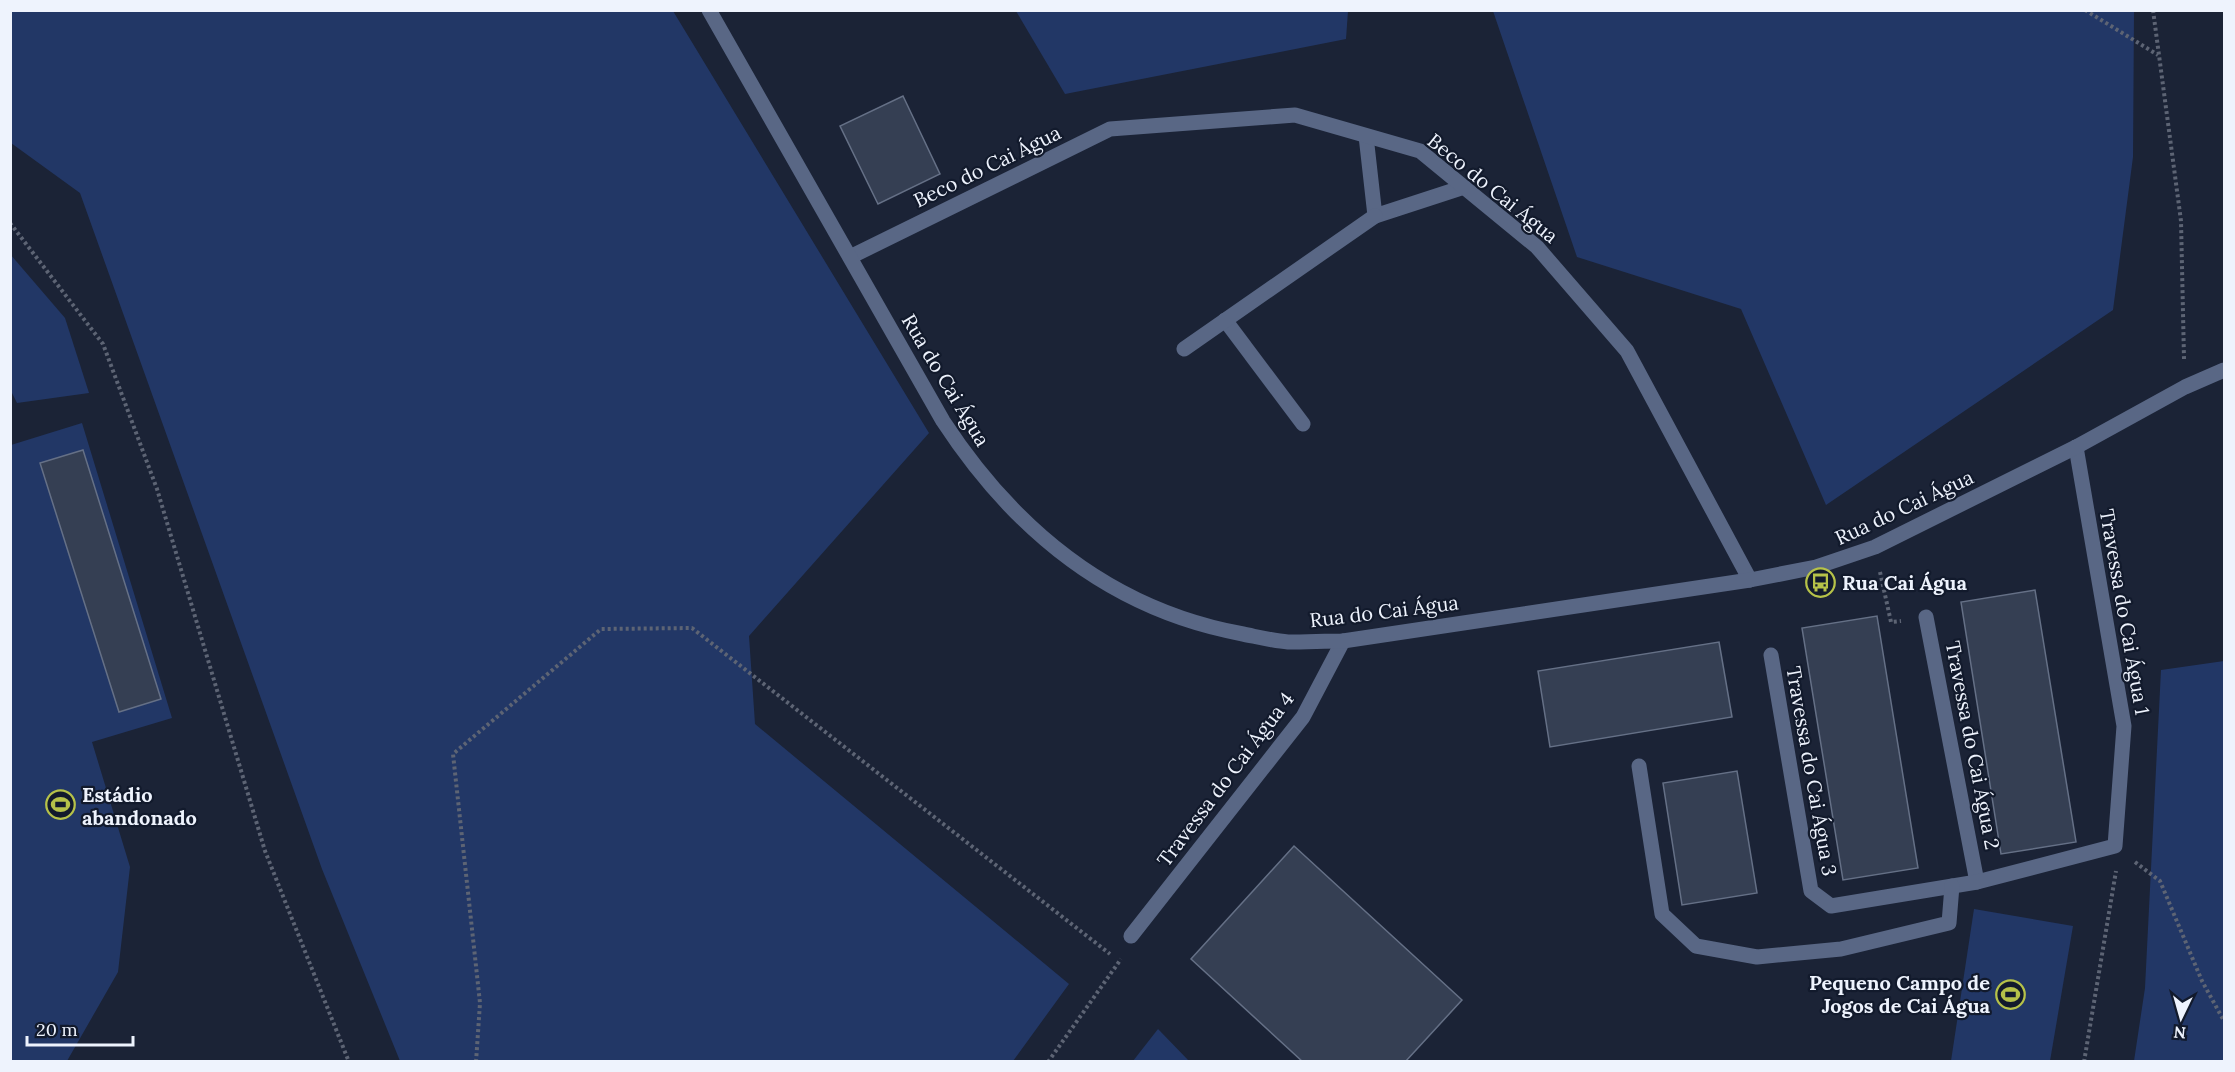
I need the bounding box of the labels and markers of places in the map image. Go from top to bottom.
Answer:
bus stop icon: Rua Cai Água [1805,566,1837,598]
place label: Rua Cai Água [1842,570,1967,595]
place label: Estádio abandonado [82,782,197,830]
sports icon: Estádio abandonado [45,789,77,821]
place label: Pequeno Campo de Jogos de Cai Água [1809,970,1991,1018]
sports icon: Pequeno Campo de Jogos de Cai Água [1995,978,2027,1010]

